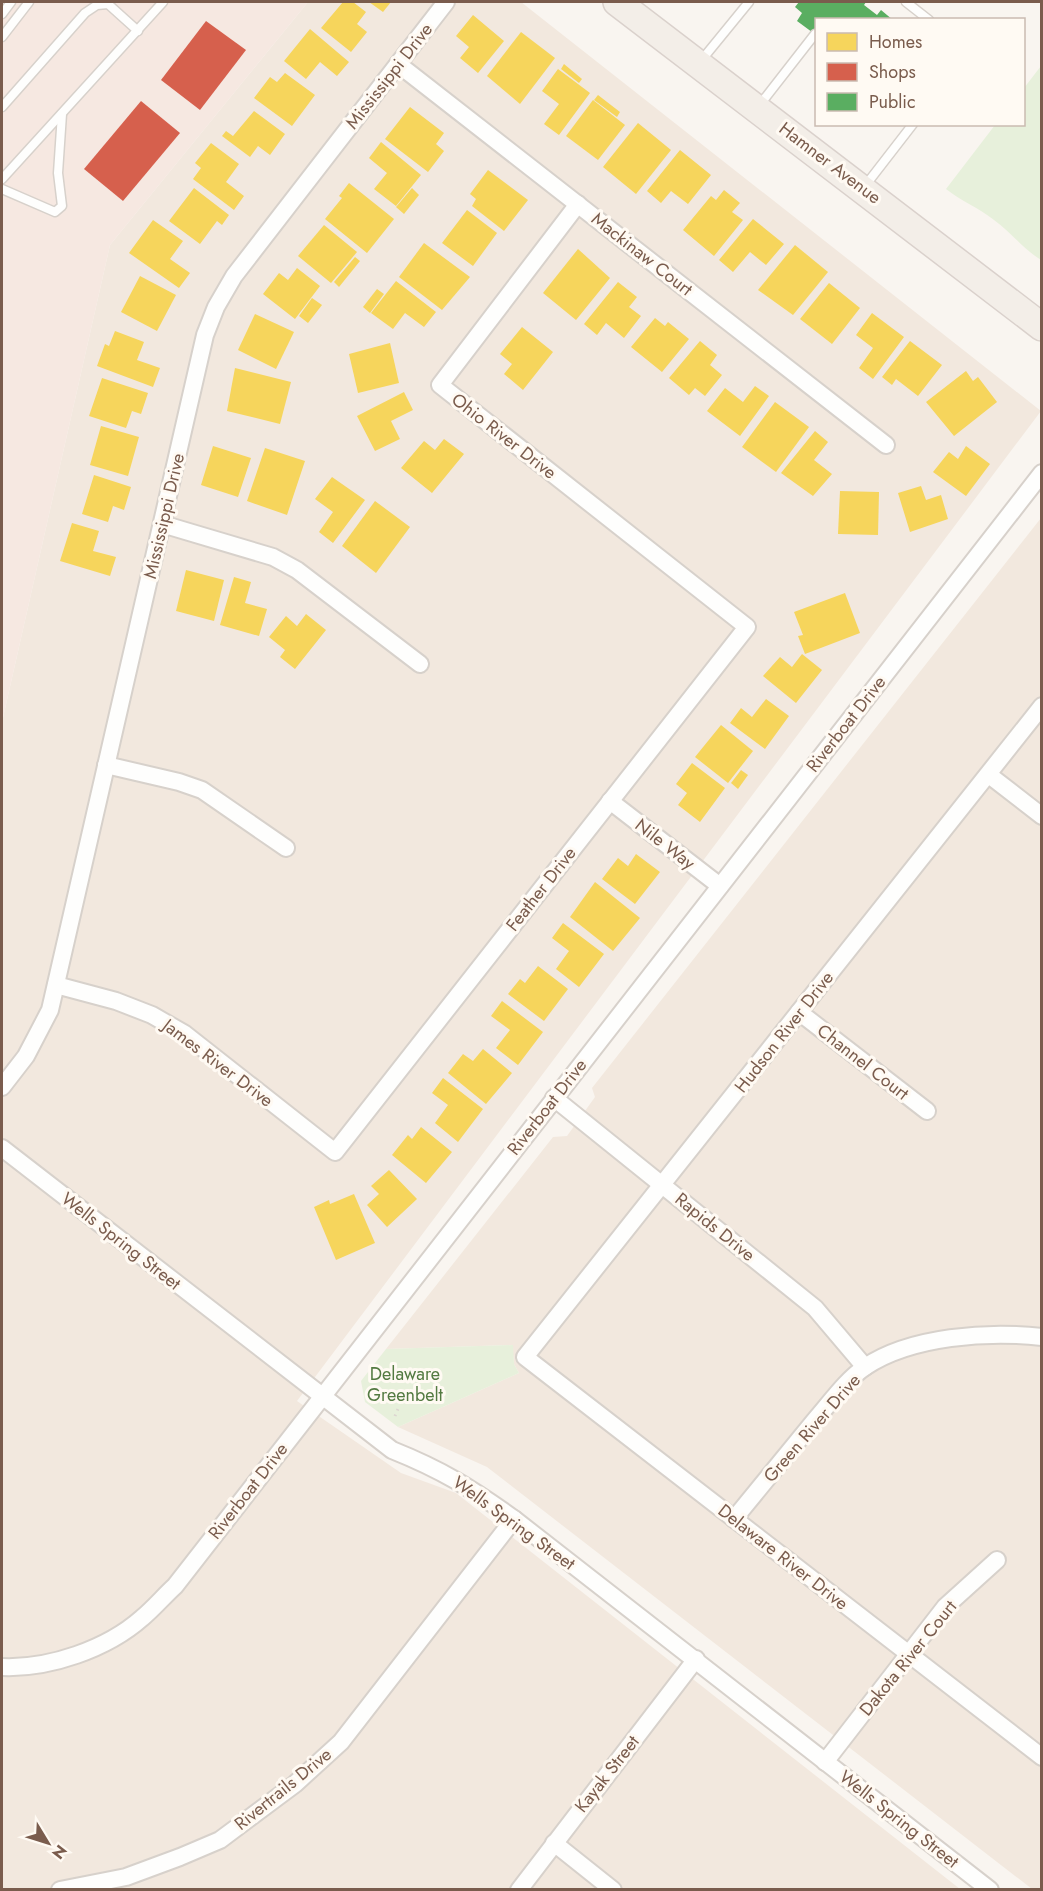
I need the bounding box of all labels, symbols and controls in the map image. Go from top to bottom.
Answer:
street label: Mississippi Drive [339,17,439,135]
legend [815,18,1025,126]
text: Homes [869,29,922,55]
text: Shops [869,59,916,85]
text: Public [869,89,916,115]
street label: Hamner Avenue [773,116,887,210]
street label: Mackinaw Court [586,206,699,302]
street label: Ohio River Drive [446,387,562,485]
street label: Mississippi Drive [137,451,191,581]
street label: Riverboat Drive [800,670,892,778]
street label: Nile Way [629,812,701,876]
street label: Feather Drive [500,841,582,937]
street label: Hudson River Drive [728,966,840,1098]
street label: James River Drive [156,1012,279,1113]
street label: Channel Court [812,1018,915,1107]
street label: Riverboat Drive [501,1053,593,1161]
street label: Wells Spring Street [56,1186,187,1296]
street label: Rapids Drive [669,1186,761,1268]
park label: Delaware Greenbelt [367,1361,444,1408]
street label: Green River Drive [757,1368,867,1488]
street label: Riverboat Drive [202,1437,294,1545]
street label: Wells Spring Street [447,1470,581,1577]
street label: Delaware River Drive [712,1498,854,1616]
street label: Dakota River Court [853,1594,963,1721]
street label: Kayak Street [569,1729,646,1818]
street label: Rivertrails Drive [229,1742,337,1836]
street label: Wells Spring Street [834,1764,965,1874]
north arrow [18,1813,78,1873]
text: N [46,1840,72,1864]

